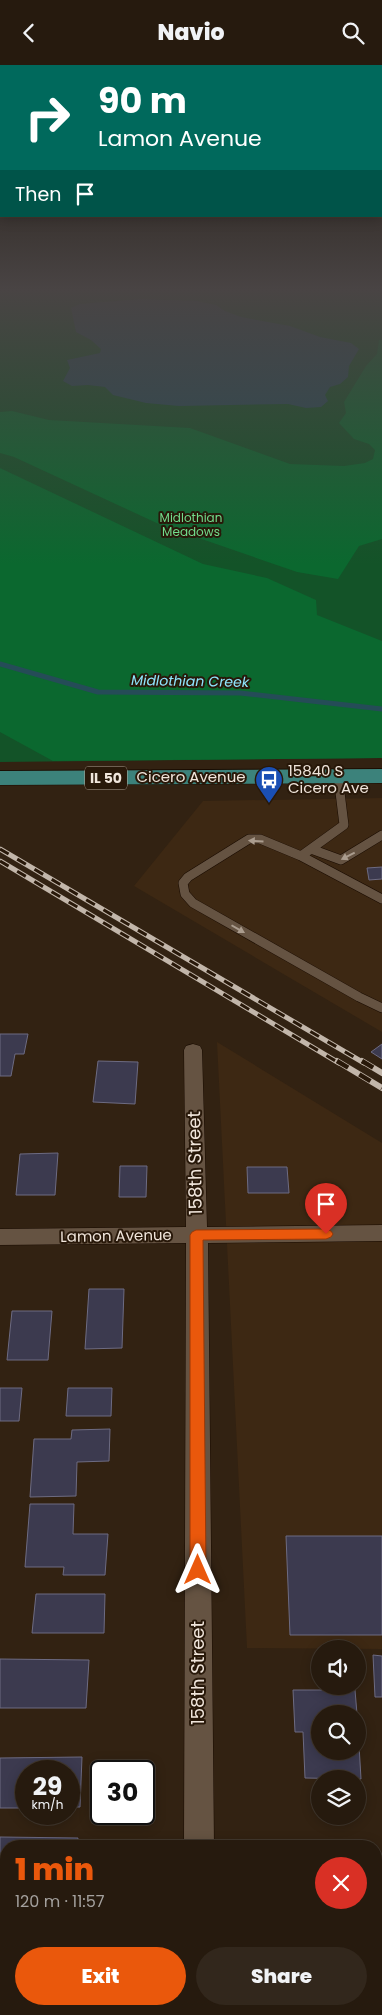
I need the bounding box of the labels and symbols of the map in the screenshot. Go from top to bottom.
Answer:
park label: Midlothian Meadows [160,509,222,540]
water label: Midlothian Creek [131,670,250,692]
place label: 15840 S Cicero Ave [288,760,369,798]
bus stop icon: 15840 S Cicero Ave [254,765,284,804]
road number: IL 50 [85,766,127,789]
street label: Cicero Avenue [136,766,246,787]
one-way arrow [247,836,263,844]
one-way arrow [341,852,355,860]
one-way arrow [231,925,246,933]
street label: 158th Street [181,1111,208,1215]
pin [305,1183,347,1234]
street label: Lamon Avenue [60,1224,172,1247]
position arrow [171,1543,223,1595]
street label: 158th Street [185,1621,210,1725]
speed limit sign: 30 [90,1760,155,1825]

